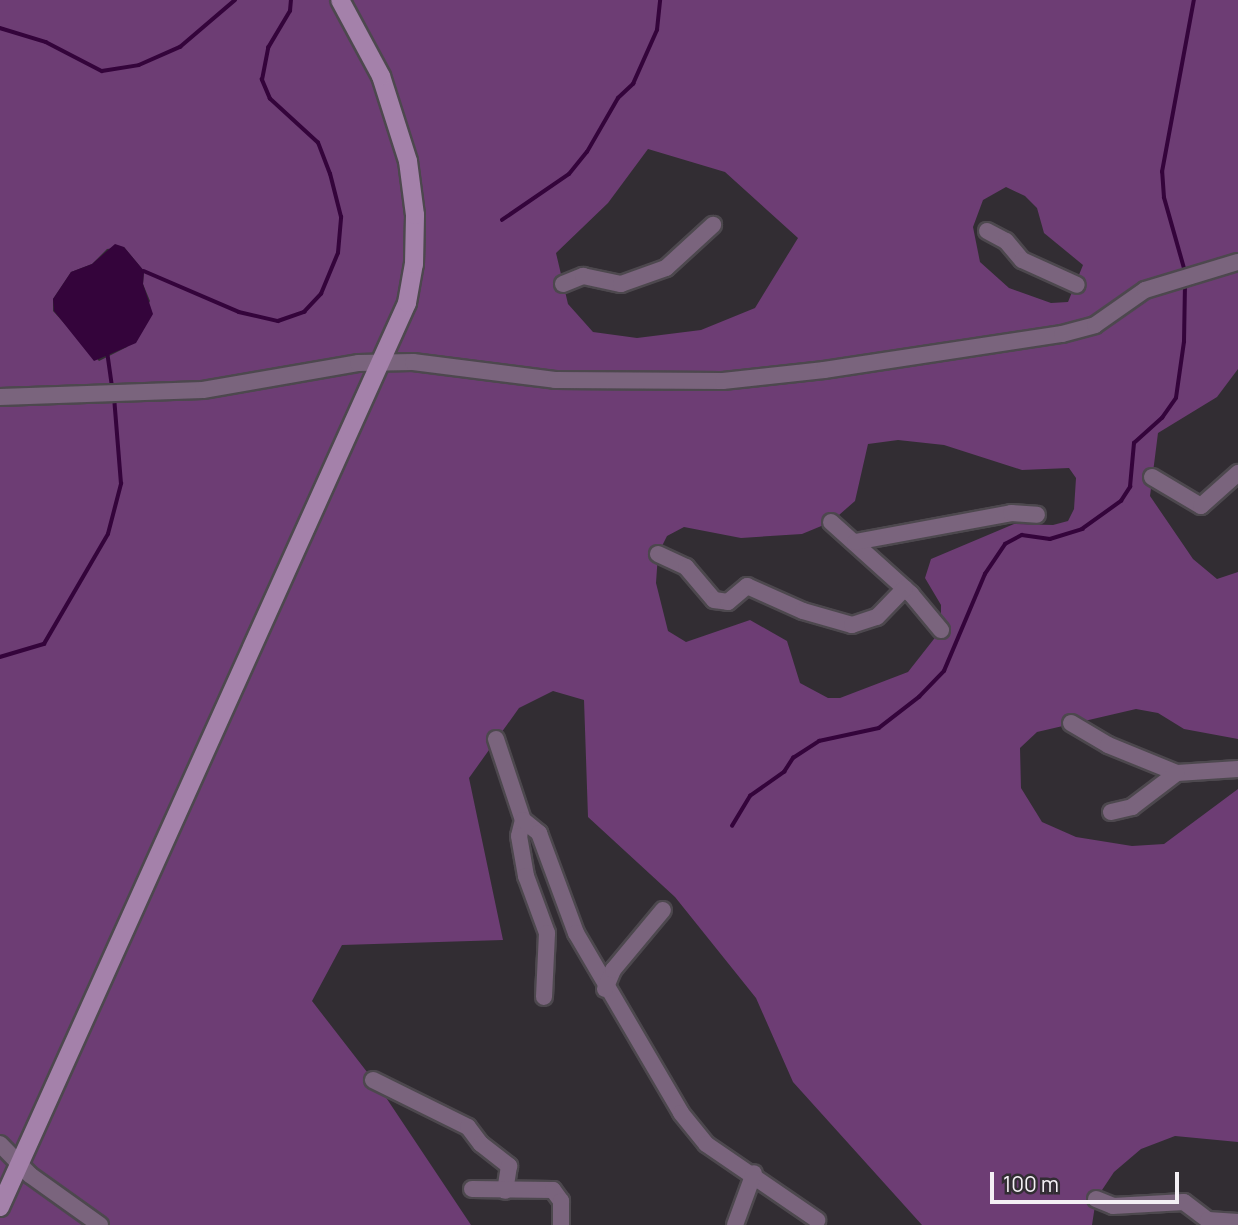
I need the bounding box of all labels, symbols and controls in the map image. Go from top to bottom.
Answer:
scale bar [993,1158,1182,1202]
text: 100 m [1003,1170,1059,1198]

